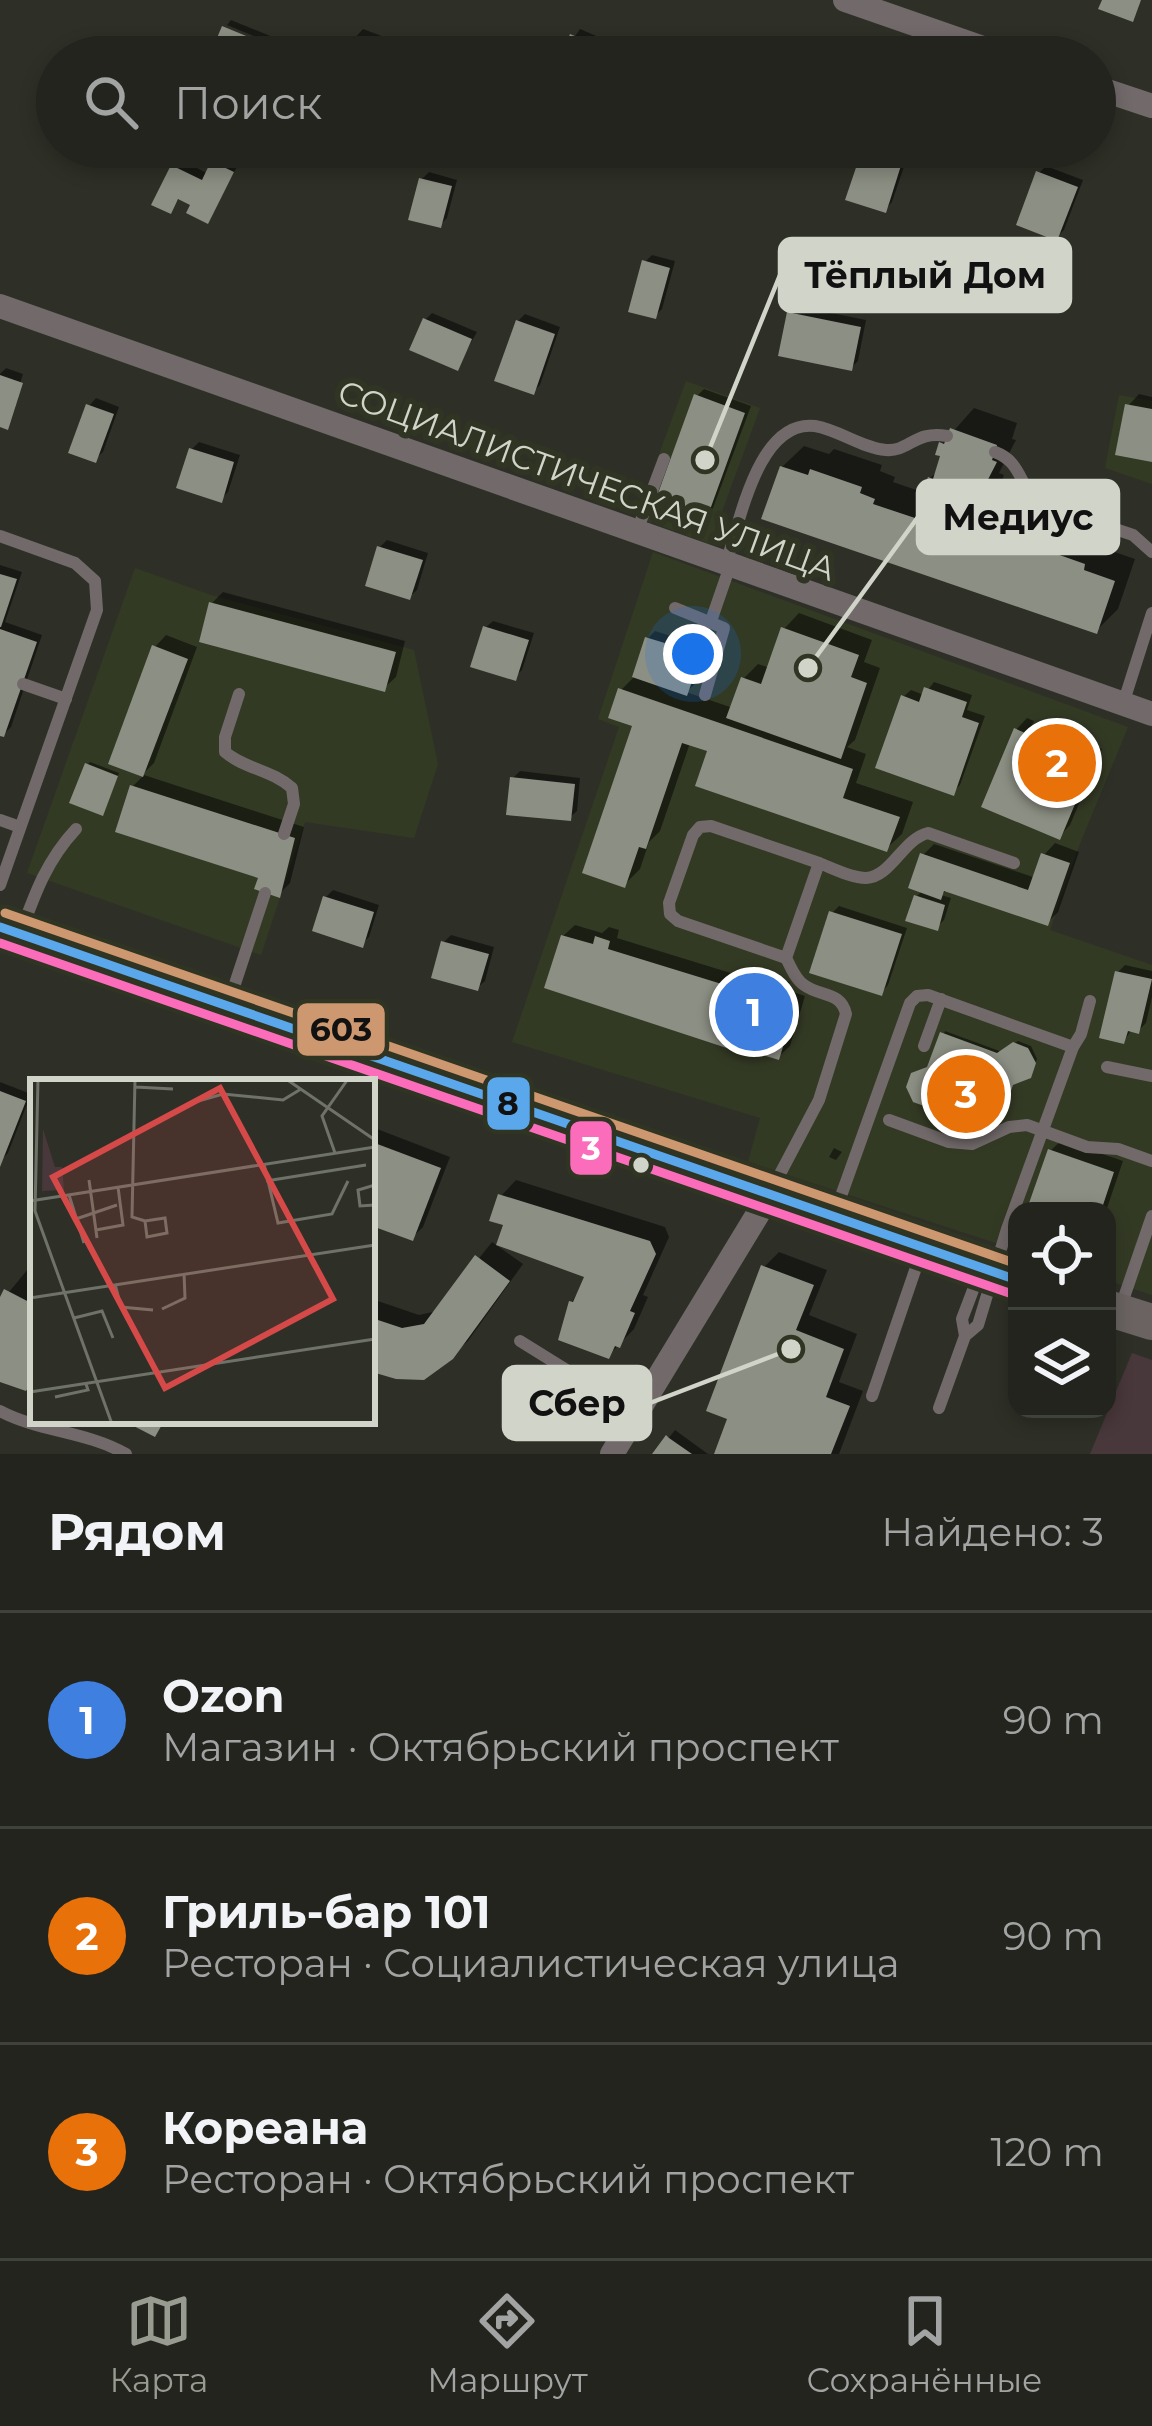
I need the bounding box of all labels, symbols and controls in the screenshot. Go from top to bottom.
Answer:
search box [36,36,1116,168]
icon: search [78,69,144,135]
text: Поиск [174,75,322,130]
callout: Тёплый Дом [780,239,1070,311]
text: Тёплый Дом [804,253,1046,297]
street label: СОЦИАЛИСТИЧЕСКАЯ УЛИЦА [333,371,842,589]
callout: Медиус [918,481,1118,553]
text: Медиус [942,495,1094,539]
your location [663,624,723,684]
pin: 2 [1018,718,1096,808]
pin: 1 [715,967,793,1057]
line badge: 603 [295,1001,387,1058]
text: 603 [310,1009,372,1049]
pin: 3 [927,1049,1005,1139]
line badge: 8 [485,1075,532,1132]
inset map [30,1079,375,1424]
text: 8 [497,1083,519,1123]
line badge: 3 [568,1119,614,1177]
text: 3 [580,1128,601,1168]
unlabelled marker [630,1154,652,1176]
map controls [1008,1202,1116,1418]
button: locate [1008,1202,1116,1310]
button: layers [1008,1310,1116,1418]
callout: Сбер [504,1367,650,1439]
text: Сбер [528,1381,626,1425]
text: Рядом [48,1501,226,1563]
text: Найдено: 3 [881,1508,1104,1556]
text: Ozon [162,1668,285,1723]
text: 1 [79,1696,95,1744]
text: 90 m [1003,1696,1104,1744]
text: Магазин · Октябрьский проспект [162,1723,839,1771]
text: Гриль-бар 101 [162,1884,491,1939]
text: 2 [75,1912,99,1960]
text: 90 m [1003,1912,1104,1960]
text: Ресторан · Социалистическая улица [162,1939,900,1987]
text: Кореана [162,2100,368,2155]
text: 3 [75,2128,99,2176]
text: 120 m [990,2128,1104,2176]
text: Ресторан · Октябрьский проспект [162,2155,854,2203]
tab: Карта [109,2288,208,2400]
tab: Маршрут [427,2288,588,2400]
tab: Сохранённые [807,2288,1042,2400]

